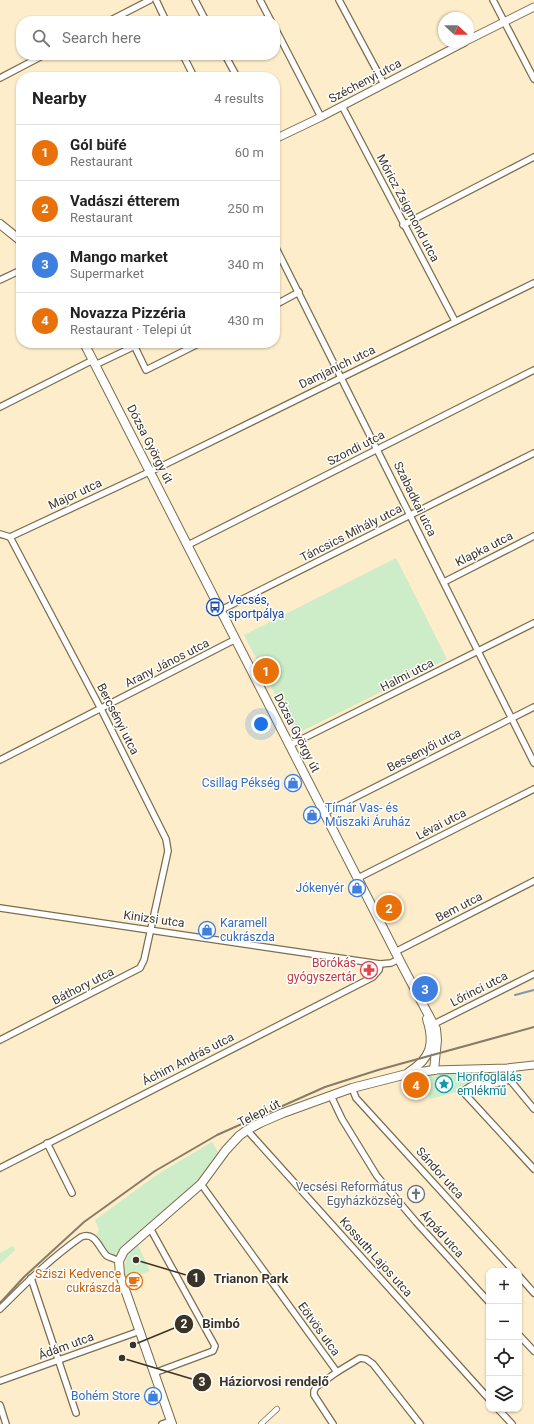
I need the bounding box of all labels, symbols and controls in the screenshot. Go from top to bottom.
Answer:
north arrow [438,12,474,48]
search box [16,16,280,60]
icon: search [30,27,52,49]
text: Search here [62,29,141,47]
street label: Széchenyi utca [326,56,404,106]
text: Nearby [32,88,87,108]
text: 4 results [214,91,264,106]
text: Gól büfé [70,136,127,154]
text: 1 [41,145,49,160]
text: 60 m [235,145,264,160]
street label: Móricz Zsigmond utca [374,152,442,264]
text: Restaurant [70,154,133,169]
text: Vadászi étterem [70,192,180,210]
text: 2 [41,201,49,216]
text: 250 m [227,201,264,216]
text: Restaurant [70,210,133,225]
text: Mango market [70,248,168,266]
text: 3 [41,257,49,272]
text: 340 m [227,257,264,272]
text: Supermarket [70,266,144,281]
text: Novazza Pizzéria [70,304,186,322]
text: 4 [41,313,49,328]
text: 430 m [227,313,264,328]
text: Restaurant · Telepi út [70,322,192,337]
street label: Damjanich utca [297,342,377,392]
street label: Dózsa György út [124,402,176,486]
street label: Szondi utca [325,428,387,468]
street label: Szabadkai utca [391,459,439,539]
street label: Major utca [46,476,104,512]
street label: Táncsics Mihály utca [298,501,404,565]
street label: Klapka utca [453,529,515,569]
place label: Vecsés, sportpálya [228,593,284,621]
bus stop icon: Vecsés, sportpálya [205,597,225,617]
street label: Arany János utca [123,636,211,690]
pin: 1 [253,656,279,686]
street label: Halmi utca [378,656,436,694]
street label: Bercsényi utca [94,681,142,757]
street label: Dózsa György út [271,691,323,775]
your location [251,714,271,734]
street label: Bessenyői utca [385,725,463,775]
shop icon: Csillag Pékség [283,773,303,793]
place label: Csillag Pékség [202,776,280,790]
place label: Tímár Vas- és Műszaki Áruház [325,801,410,829]
shop icon: Tímár Vas- és Műszaki Áruház [302,805,322,825]
street label: Lévai utca [414,805,468,843]
shop icon: Jókenyér [347,878,367,898]
place label: Jókenyér [296,881,344,895]
street label: Bem utca [433,889,485,925]
pin: 2 [376,893,402,923]
street label: Kinizsi utca [123,908,185,930]
place label: Karamell cukrászda [220,916,275,944]
shop icon: Karamell cukrászda [197,920,217,940]
place label: Borókás gyógyszertár [287,956,356,984]
pharmacy icon: Borókás gyógyszertár [359,960,379,980]
street label: Báthory utca [50,964,116,1008]
street label: Lőrinci utca [448,969,510,1009]
pin: 3 [412,974,438,1004]
street label: Áchim András utca [139,1029,236,1088]
pin: 4 [403,1070,429,1100]
place label: Honfoglalás emlékmű [457,1070,522,1098]
place icon: Honfoglalás emlékmű [434,1074,454,1094]
street label: Telepi út [236,1096,282,1130]
street label: Sándor utca [413,1144,467,1202]
place label: Vecsési Református Egyházközség [296,1180,403,1208]
church icon: Vecsési Református Egyházközség [406,1184,426,1204]
street label: Árpád utca [417,1207,467,1260]
street label: Kossuth Lajos utca [337,1214,415,1300]
callout: Trianon Park [186,1266,296,1291]
place label: Sziszi Kedvence cukrászda [35,1267,121,1295]
map controls [486,1268,522,1412]
button: + [486,1268,522,1304]
cafe icon: Sziszi Kedvence cukrászda [124,1271,144,1291]
text: 1 [193,1271,199,1285]
text: Trianon Park [214,1271,289,1286]
street label: Eötvös utca [295,1300,343,1358]
button: − [486,1304,522,1340]
callout: Bimbó [174,1311,248,1336]
text: Bimbó [202,1316,240,1331]
text: 2 [181,1317,188,1331]
street label: Ádám utca [36,1329,96,1362]
button: locate [486,1340,522,1376]
callout: Háziorvosi rendelő [192,1369,337,1394]
text: Háziorvosi rendelő [219,1374,329,1389]
text: 3 [199,1375,206,1389]
button: layers [486,1376,522,1412]
shop icon: Bohém Store [143,1386,163,1406]
place label: Bohém Store [71,1389,140,1403]

